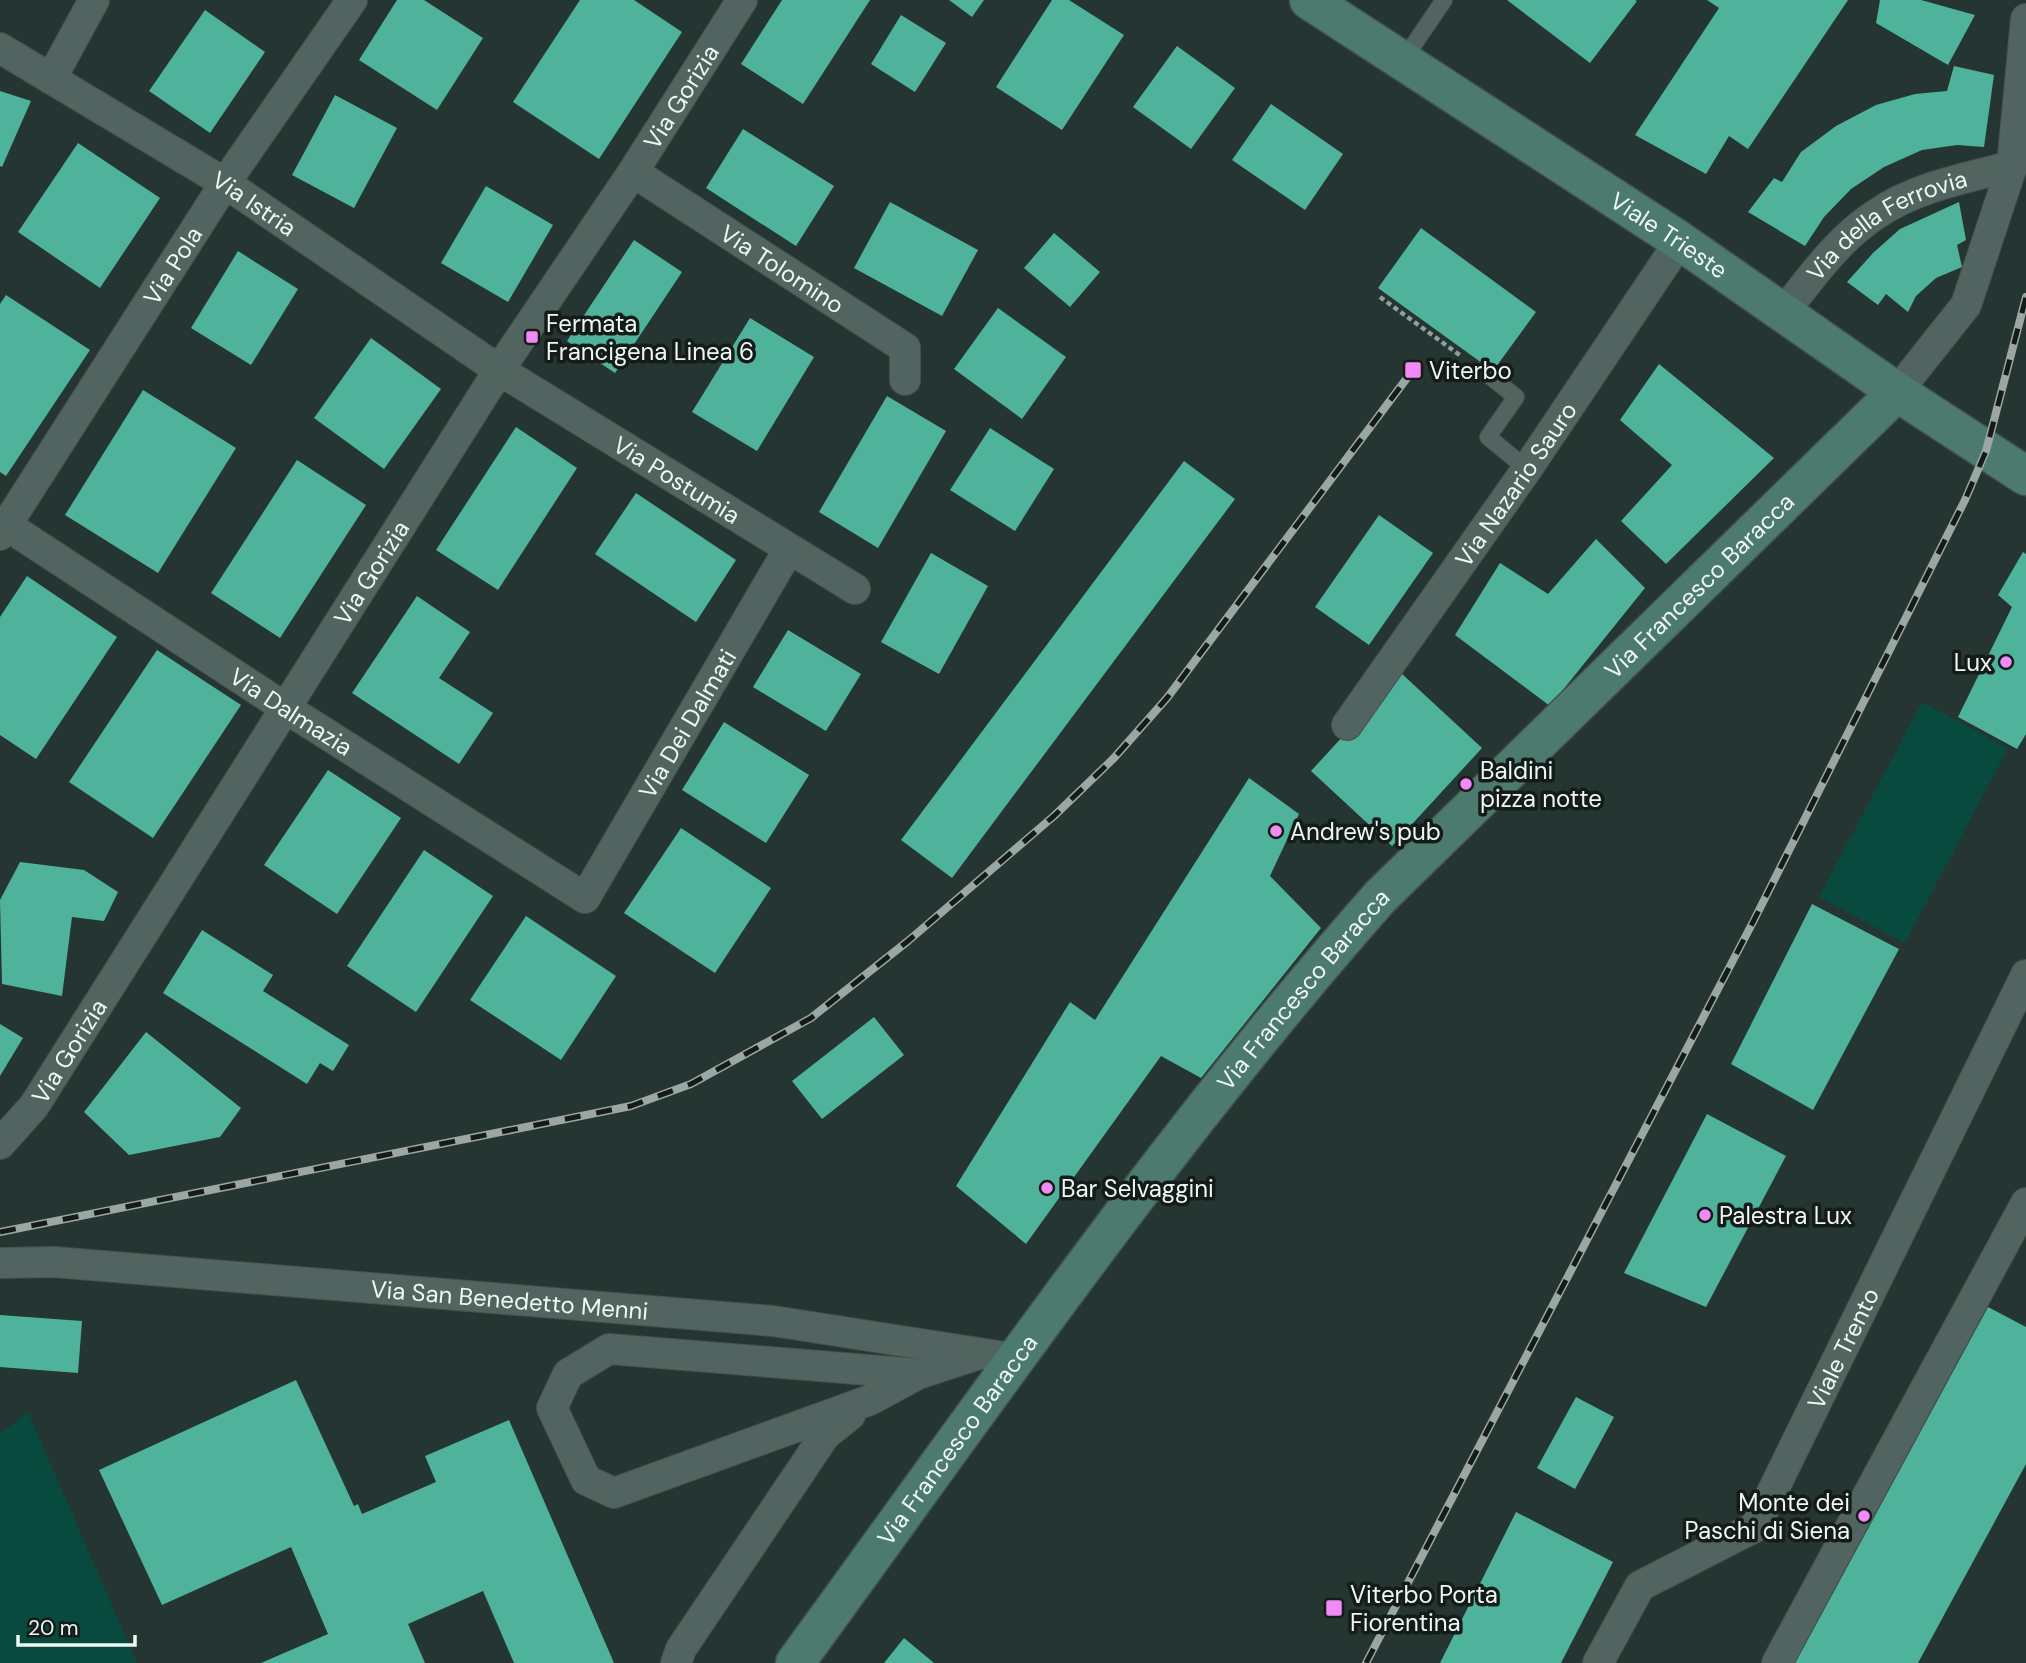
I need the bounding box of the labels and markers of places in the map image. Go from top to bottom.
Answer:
place label: Fermata Francigena Linea 6 [546,308,754,367]
marker: Fermata Francigena Linea 6 [524,329,540,345]
place label: Viterbo [1429,355,1512,386]
marker: Viterbo [1403,360,1423,380]
place label: Lux [1954,647,1992,678]
marker: Lux [1998,654,2014,670]
place label: Baldini pizza notte [1480,755,1602,814]
marker: Baldini pizza notte [1458,776,1474,792]
place label: Andrew's pub [1290,816,1441,847]
marker: Andrew's pub [1268,823,1284,839]
place label: Bar Selvaggini [1061,1173,1214,1204]
marker: Bar Selvaggini [1039,1180,1055,1196]
place label: Palestra Lux [1719,1200,1852,1231]
marker: Palestra Lux [1697,1207,1713,1223]
place label: Monte dei Paschi di Siena [1685,1487,1850,1546]
marker: Monte dei Paschi di Siena [1856,1508,1872,1524]
place label: Viterbo Porta Fiorentina [1350,1579,1498,1638]
marker: Viterbo Porta Fiorentina [1324,1598,1344,1618]

